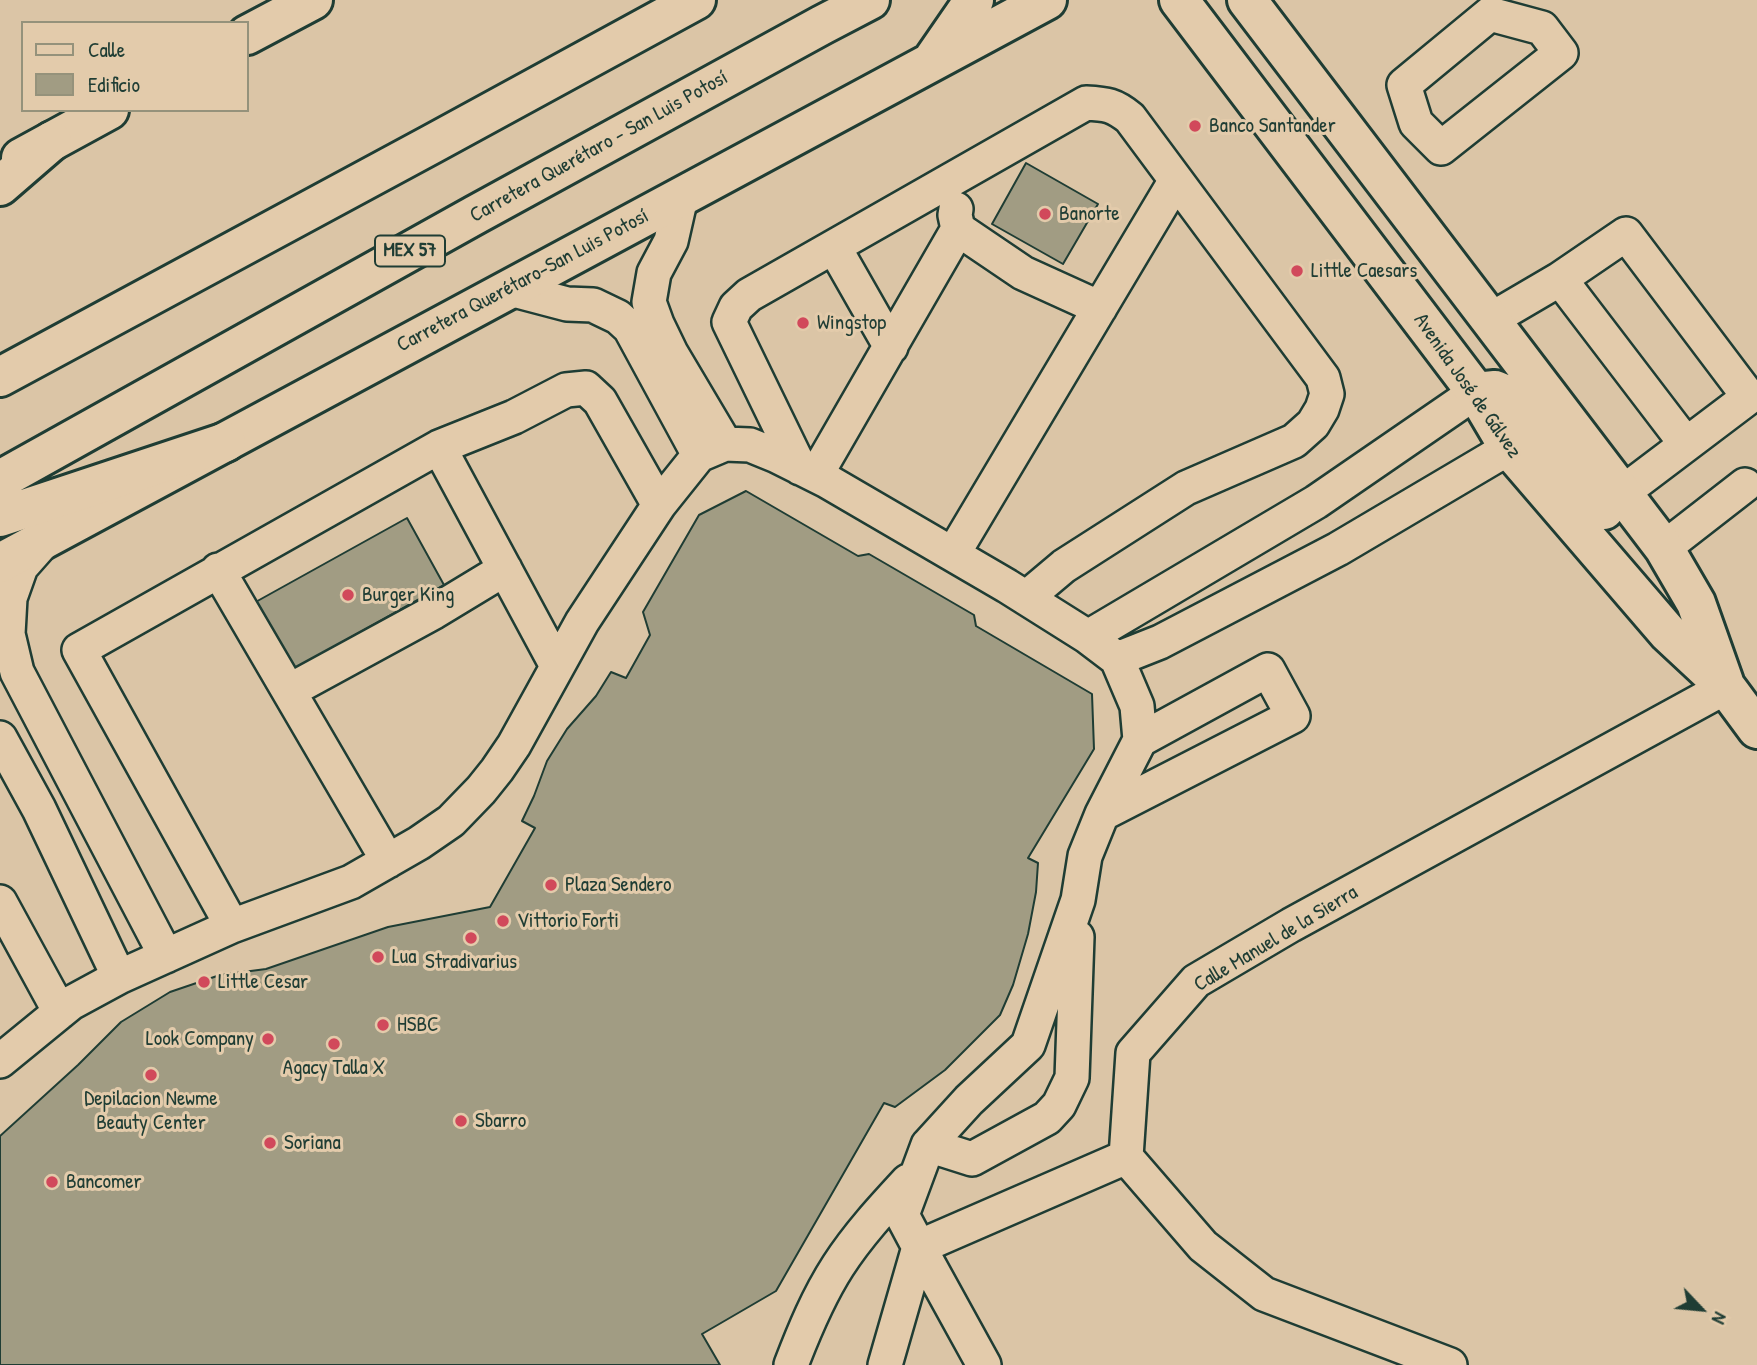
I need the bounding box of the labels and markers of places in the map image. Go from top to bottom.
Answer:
place label: Banco Santander [1209,113,1336,139]
marker: Banco Santander [1187,118,1203,134]
place label: Banorte [1059,201,1120,227]
marker: Banorte [1037,206,1053,222]
place label: Little Caesars [1311,258,1417,284]
marker: Little Caesars [1289,263,1305,279]
place label: Wingstop [817,310,886,336]
marker: Wingstop [795,315,811,331]
place label: Burger King [362,582,454,608]
marker: Burger King [340,587,356,603]
place label: Plaza Sendero [565,872,672,898]
marker: Plaza Sendero [543,877,559,893]
place label: Vittorio Forti [517,908,619,934]
marker: Vittorio Forti [495,913,511,929]
marker: Stradivarius [463,930,479,946]
place label: Lua [392,944,416,970]
marker: Lua [370,949,386,965]
place label: Stradivarius [425,949,517,975]
place label: Little Cesar [218,969,308,995]
marker: Little Cesar [196,974,212,990]
place label: HSBC [397,1012,439,1038]
marker: HSBC [375,1017,391,1033]
place label: Look Company [146,1026,254,1052]
marker: Look Company [260,1031,276,1047]
marker: Agacy Talla X [326,1036,342,1052]
place label: Agacy Talla X [283,1055,385,1081]
marker: Depilacion Newme Beauty Center [143,1067,159,1083]
place label: Depilacion Newme Beauty Center [84,1086,218,1136]
place label: Sbarro [475,1108,526,1134]
marker: Sbarro [453,1113,469,1129]
place label: Soriana [284,1130,341,1156]
marker: Soriana [262,1135,278,1151]
place label: Bancomer [66,1169,142,1195]
marker: Bancomer [44,1174,60,1190]

